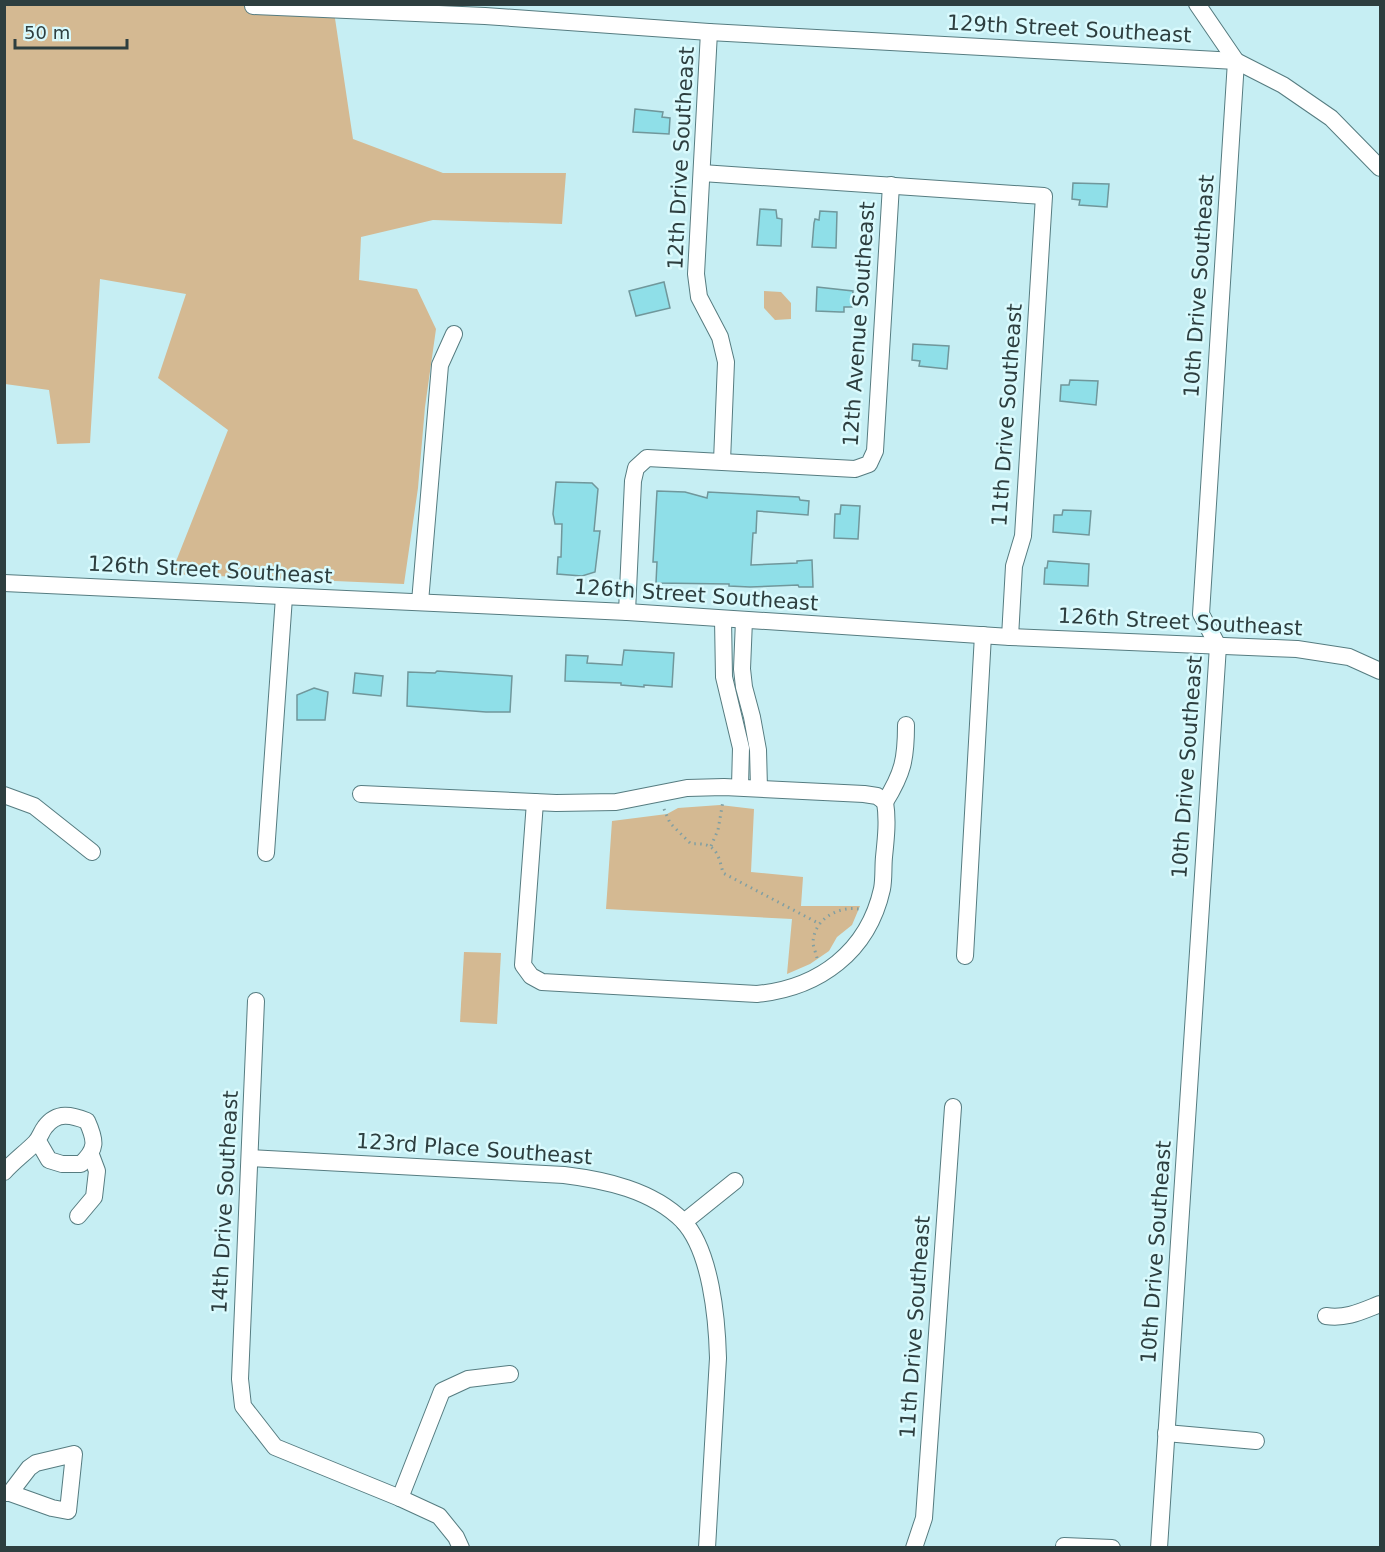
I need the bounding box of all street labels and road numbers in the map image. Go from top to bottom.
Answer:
street label: 129th Street Southeast [946,11,1192,47]
street label: 12th Drive Southeast [663,46,699,270]
street label: 10th Drive Southeast [1179,174,1219,398]
street label: 12th Avenue Southeast [838,201,880,447]
street label: 11th Drive Southeast [987,303,1027,527]
street label: 126th Street Southeast [87,552,333,588]
street label: 126th Street Southeast [573,574,819,616]
street label: 126th Street Southeast [1057,604,1303,640]
street label: 10th Drive Southeast [1167,655,1207,879]
street label: 14th Drive Southeast [207,1090,243,1314]
street label: 123rd Place Southeast [355,1129,593,1169]
street label: 10th Drive Southeast [1136,1140,1176,1364]
street label: 11th Drive Southeast [895,1215,935,1439]

